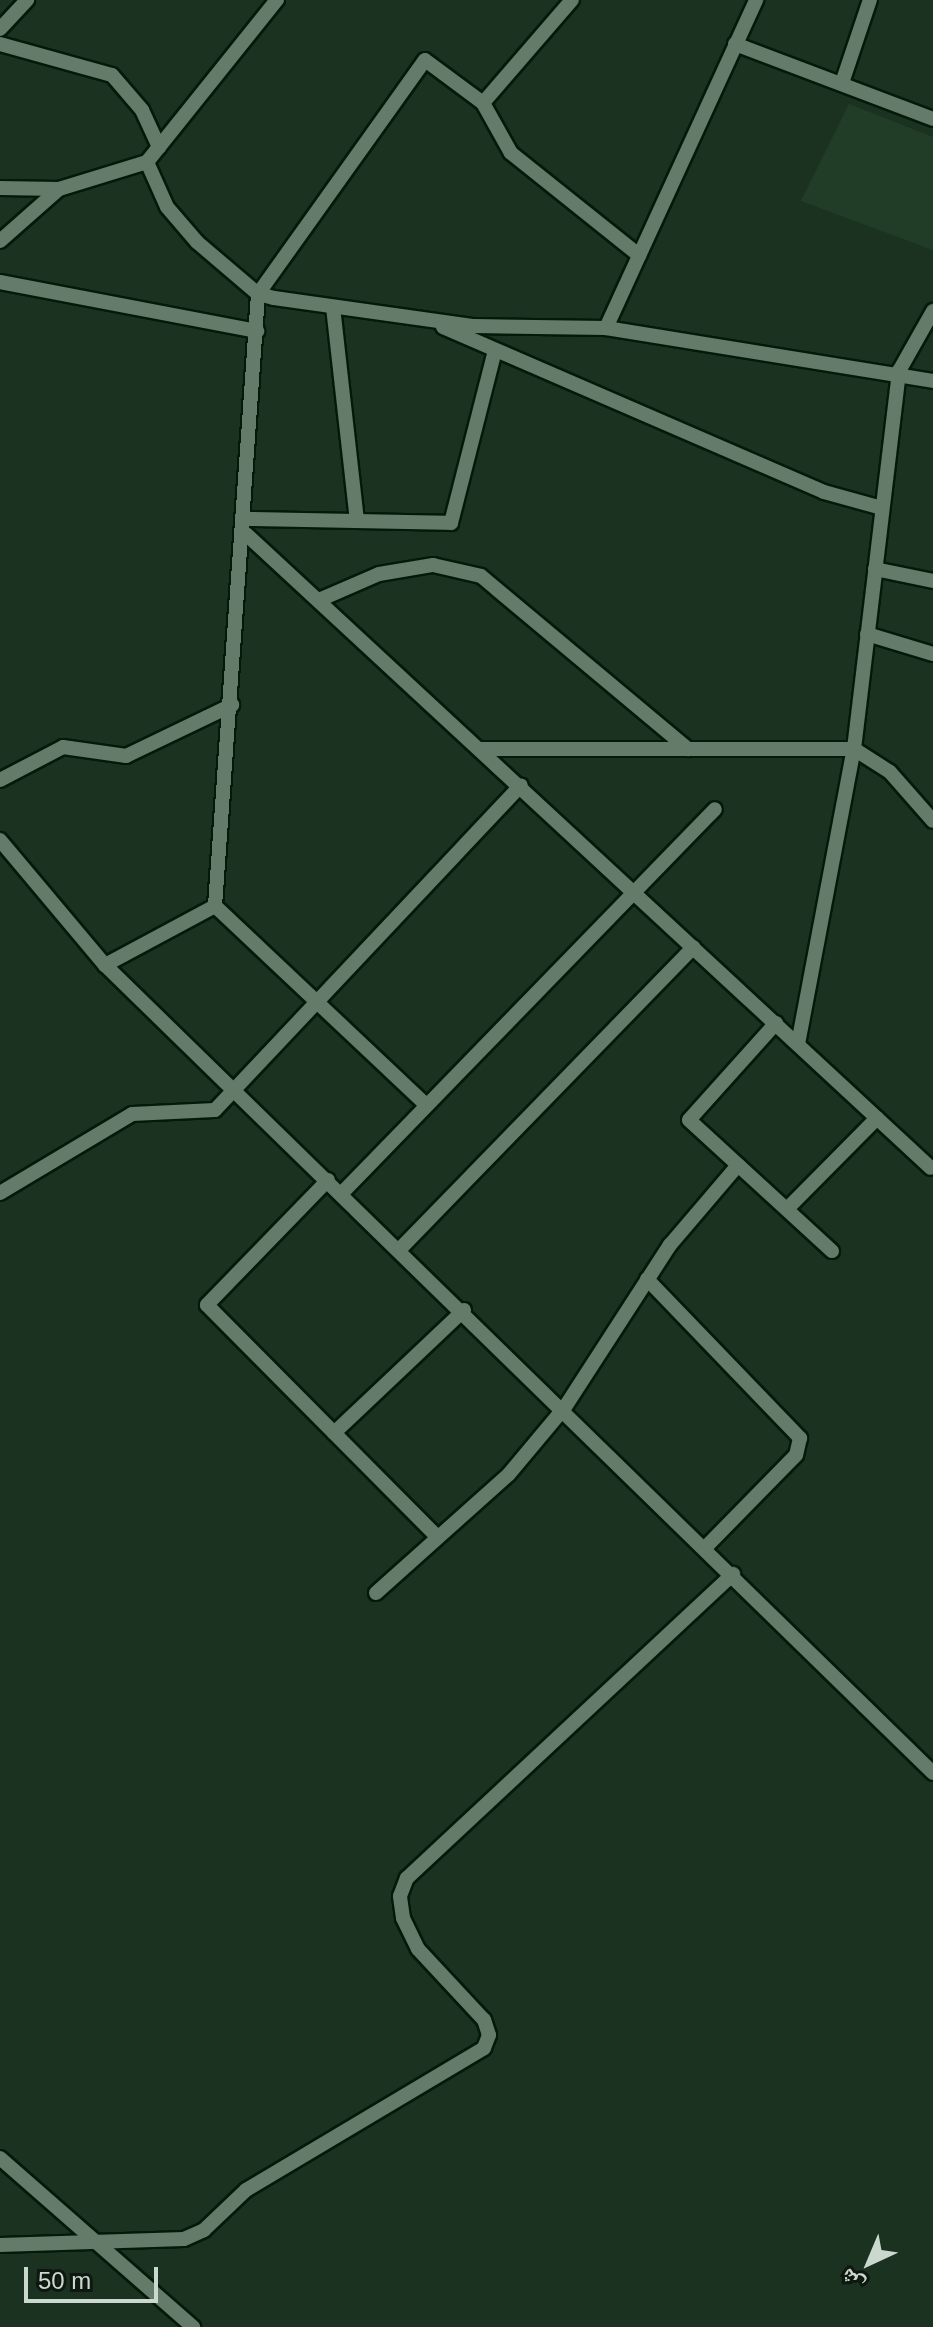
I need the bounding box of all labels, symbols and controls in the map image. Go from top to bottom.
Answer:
north arrow [829,2223,909,2303]
scale bar [28,2251,162,2301]
text: ش [835,2264,869,2298]
text: 50 m [38,2267,91,2294]

